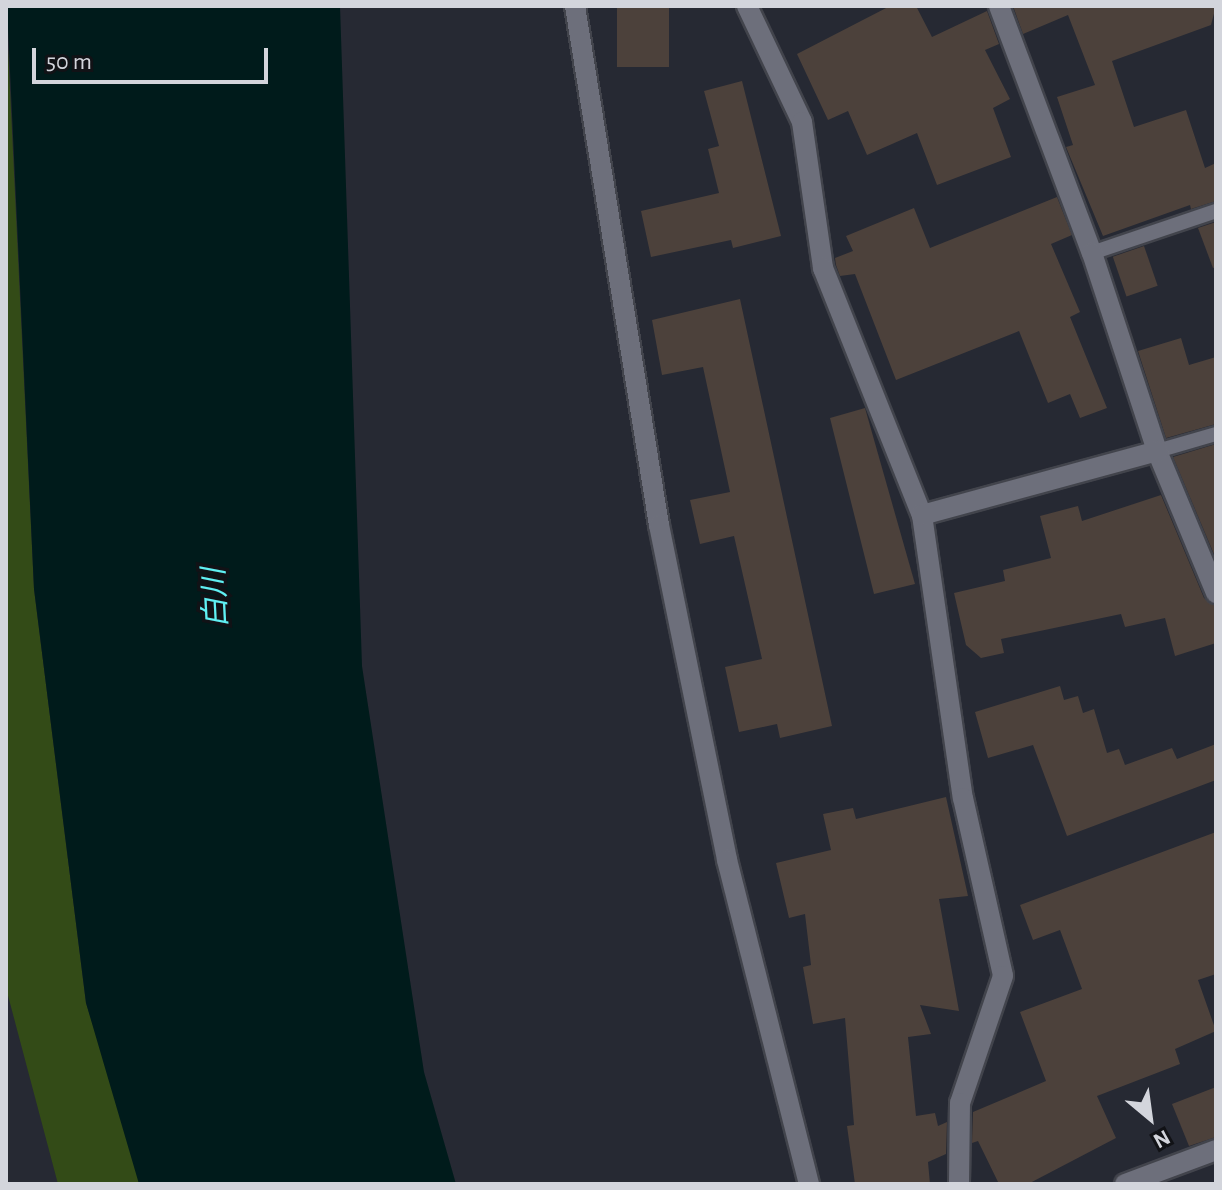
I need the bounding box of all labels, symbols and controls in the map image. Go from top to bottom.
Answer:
scale bar [36,32,272,82]
text: 50 m [46,50,92,74]
water label: 白川 [196,567,236,629]
north arrow [1110,1078,1190,1158]
text: N [1150,1126,1174,1152]

